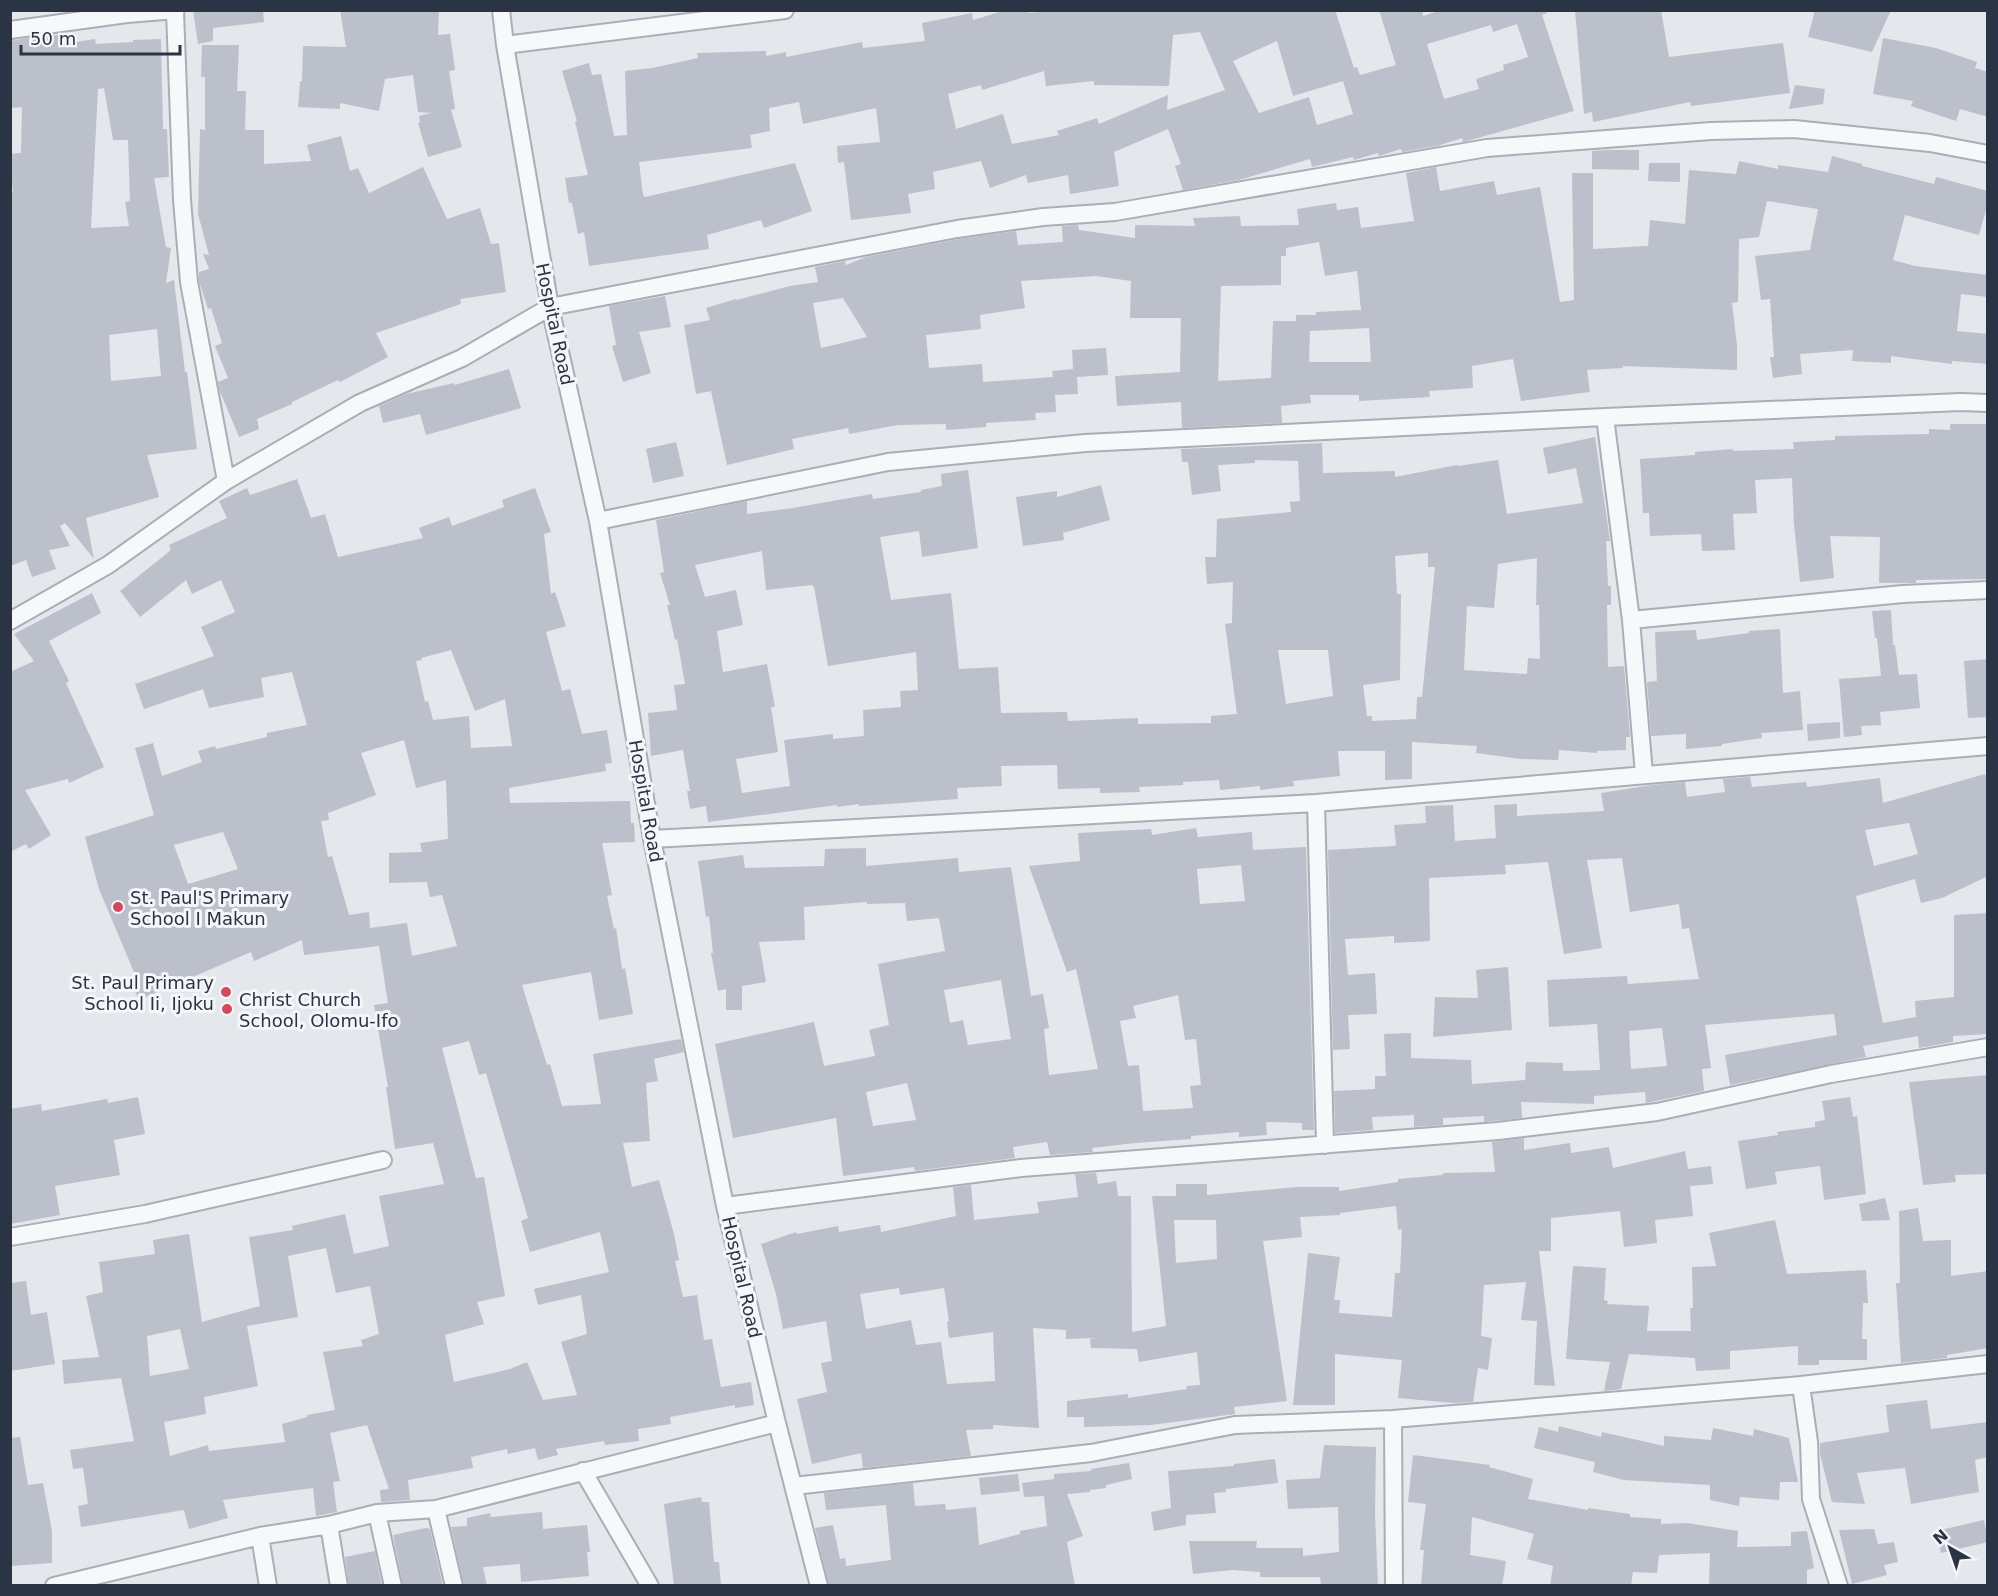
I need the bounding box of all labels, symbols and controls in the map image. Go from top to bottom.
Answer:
scale bar [21,18,180,56]
text: 50 m [30,28,76,49]
street label: Hospital Road [532,261,578,387]
street label: Hospital Road [625,738,667,864]
place label: St. Paul'S Primary School I Makun [130,887,289,929]
marker: St. Paul'S Primary School I Makun [111,900,125,914]
place label: St. Paul Primary School Ii, Ijoku [71,972,214,1014]
marker: St. Paul Primary School Ii, Ijoku [219,985,233,999]
place label: Christ Church School, Olomu-Ifo [239,989,398,1031]
marker: Christ Church School, Olomu-Ifo [220,1002,234,1016]
street label: Hospital Road [718,1214,766,1340]
north arrow [1920,1518,1980,1578]
text: N [1929,1525,1952,1548]

